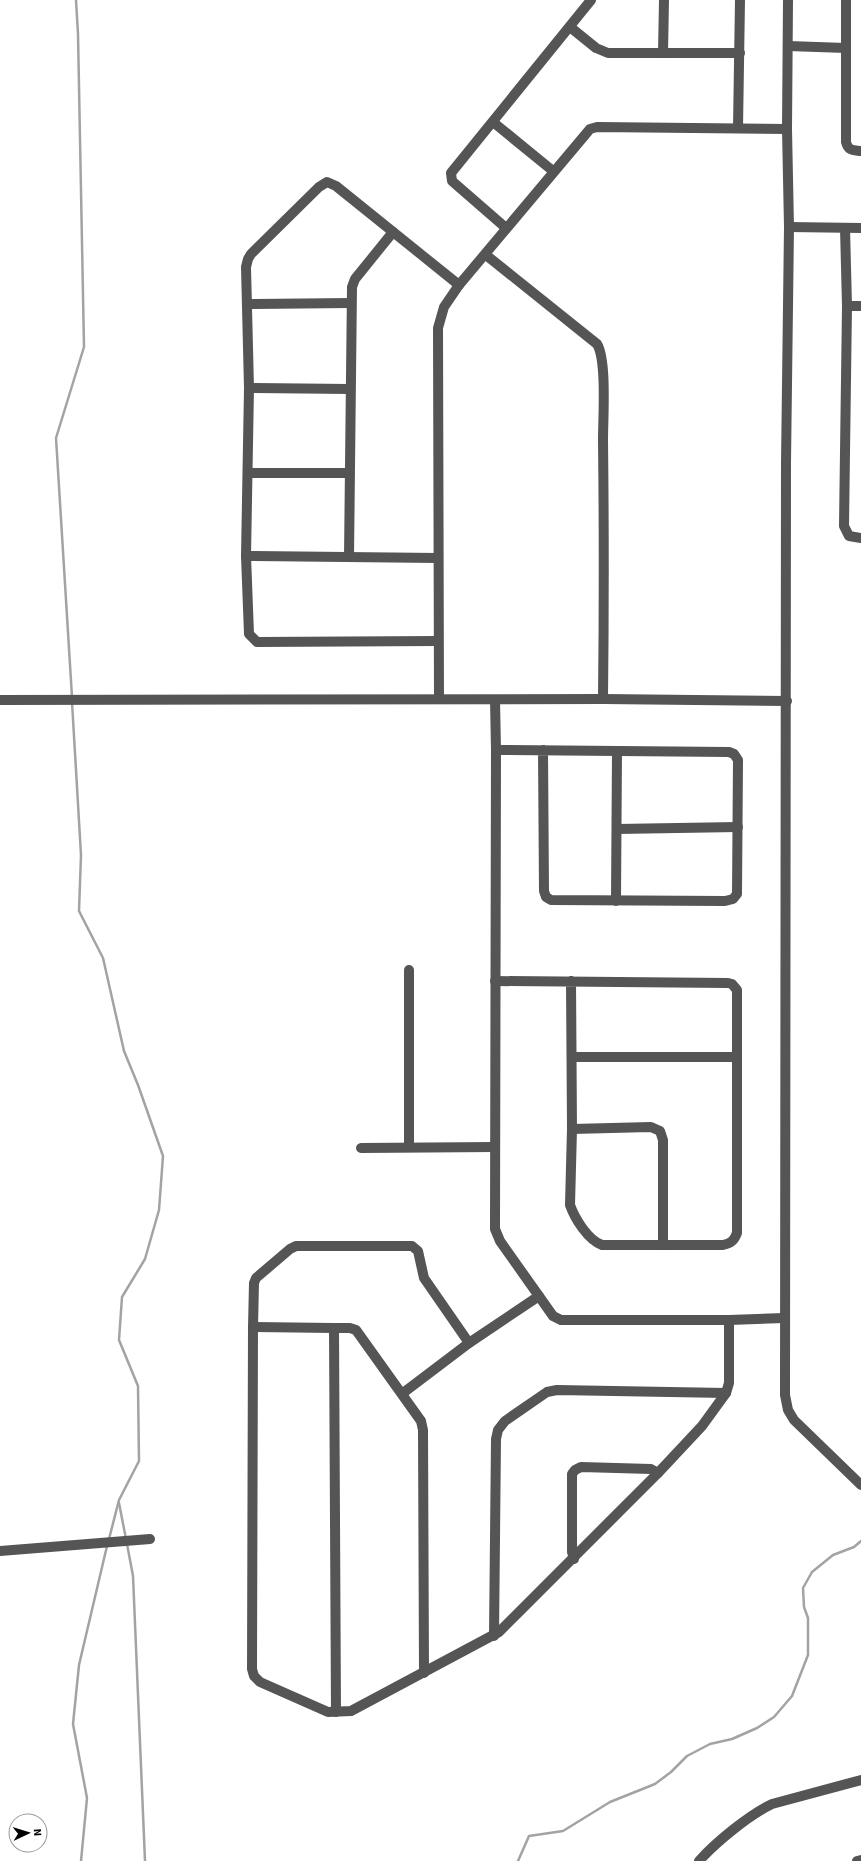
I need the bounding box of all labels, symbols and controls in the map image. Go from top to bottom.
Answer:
north arrow [8,1813,48,1853]
text: N [30,1828,45,1837]

